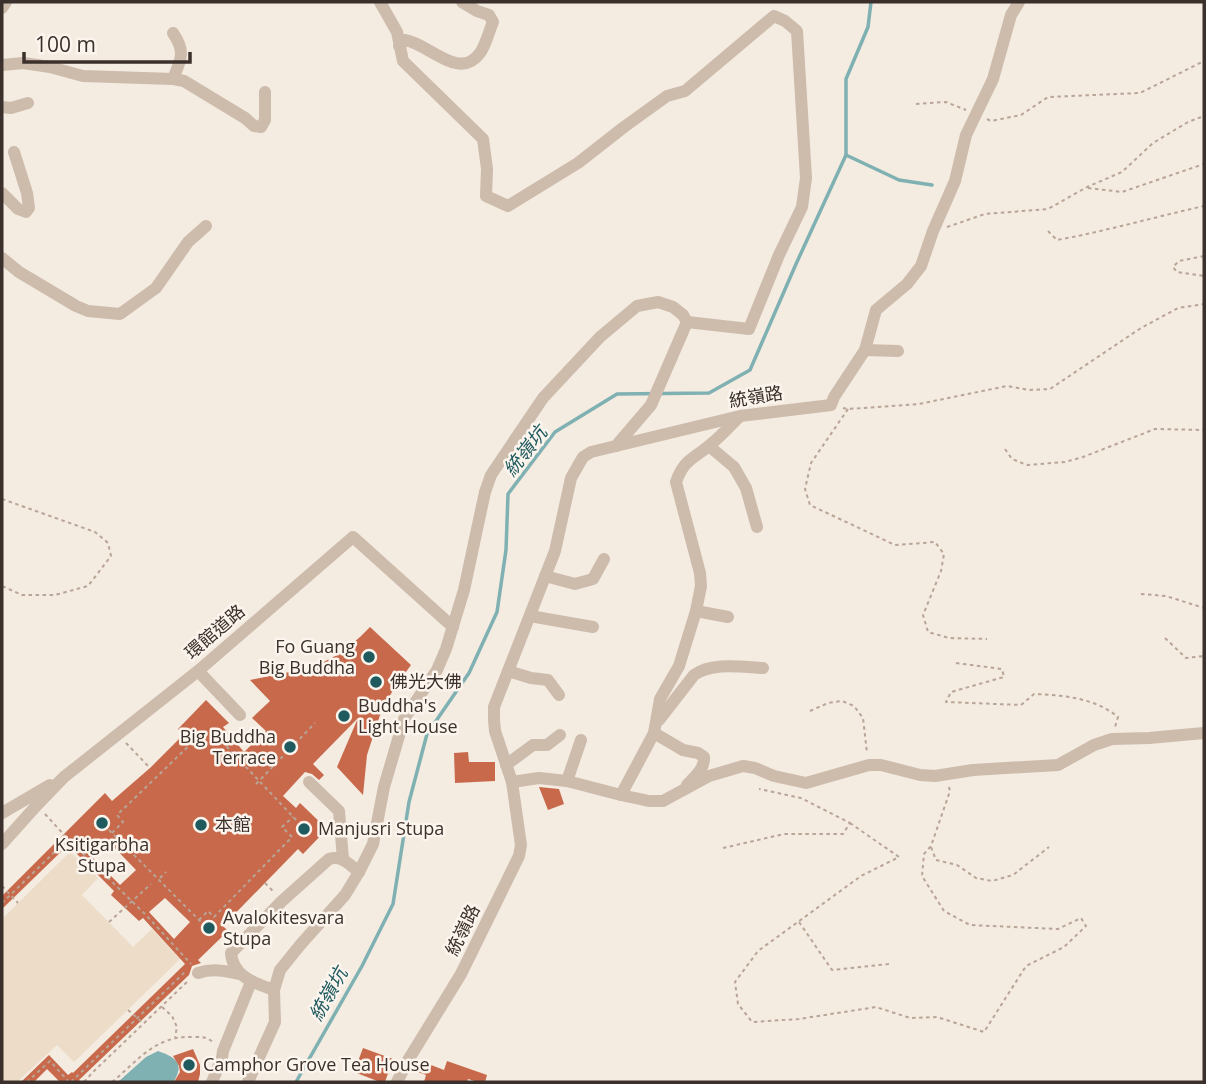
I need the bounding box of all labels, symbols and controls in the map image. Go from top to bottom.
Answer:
scale bar [24,21,191,65]
text: 100 m [35,30,96,58]
street label: 統嶺路 [727,380,784,412]
water label: 統嶺坑 [497,418,555,481]
street label: 環館道路 [179,599,249,664]
place label: Fo Guang Big Buddha [259,634,355,679]
marker: Fo Guang Big Buddha [361,649,377,665]
place label: 佛光大佛 [390,669,462,693]
marker: 佛光大佛 [368,674,384,690]
place label: Buddha's Light House [358,693,458,738]
marker: Buddha's Light House [336,708,352,724]
place label: Big Buddha Terrace [180,724,276,769]
marker: Big Buddha Terrace [282,739,298,755]
place label: 本館 [215,812,251,836]
marker: Ksitigarbha Stupa [94,815,110,831]
place label: Manjusri Stupa [318,816,444,840]
marker: 本館 [193,817,209,833]
marker: Manjusri Stupa [296,821,312,837]
place label: Ksitigarbha Stupa [55,832,149,877]
street label: 統嶺路 [439,900,485,959]
place label: Avalokitesvara Stupa [223,905,344,950]
marker: Avalokitesvara Stupa [201,920,217,936]
water label: 統嶺坑 [303,960,355,1025]
place label: Camphor Grove Tea House [203,1052,430,1076]
marker: Camphor Grove Tea House [181,1057,197,1073]

